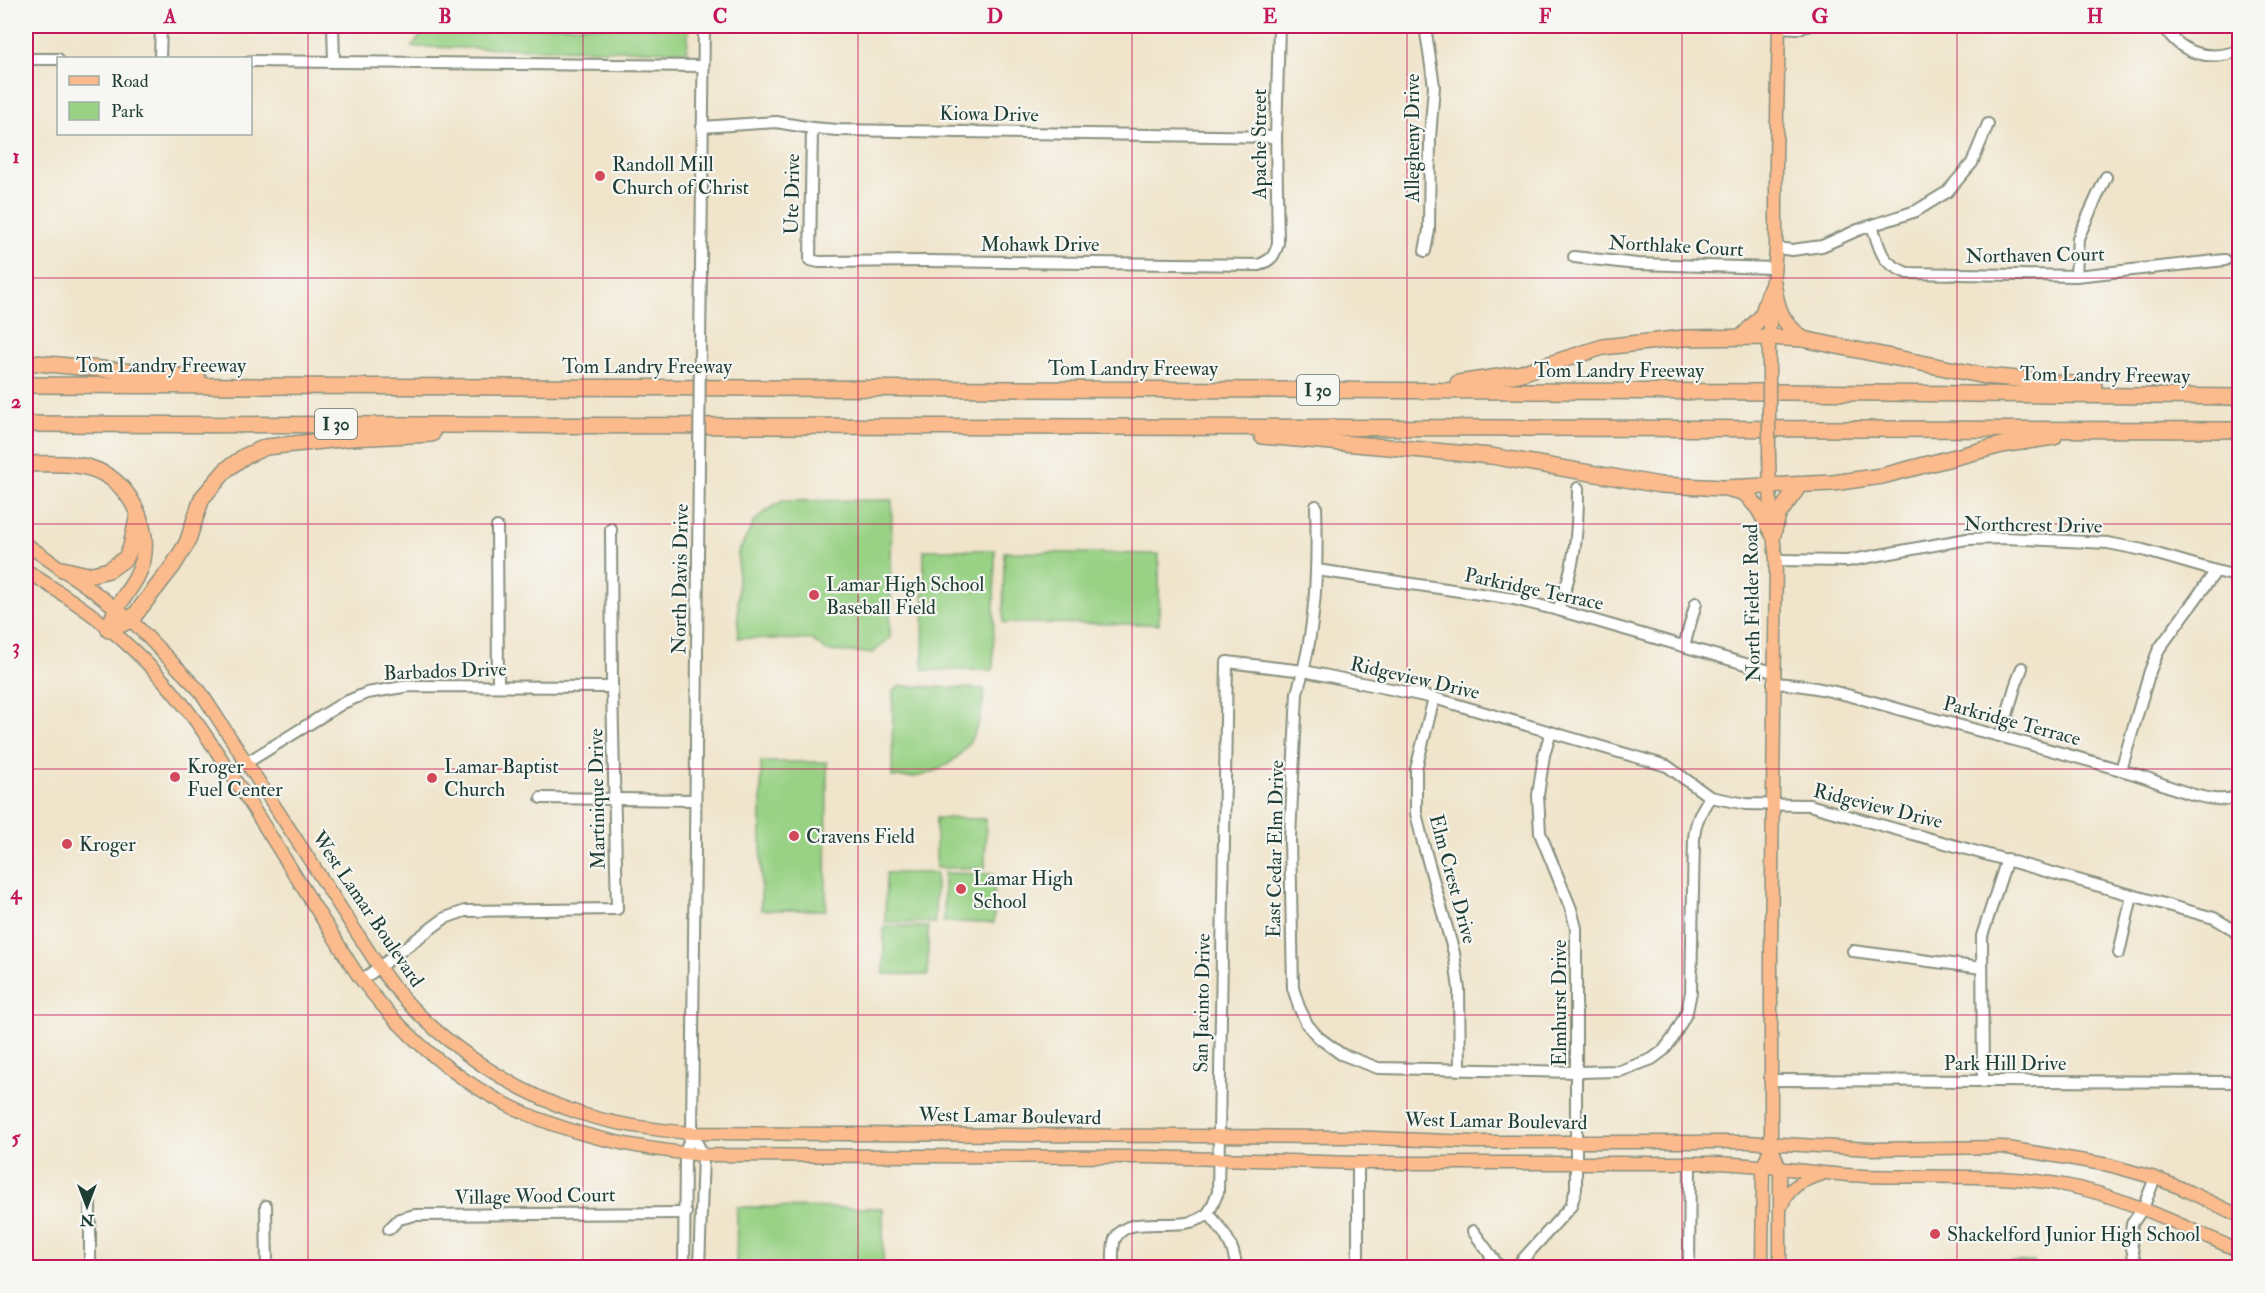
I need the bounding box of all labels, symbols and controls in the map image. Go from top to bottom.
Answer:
text: A [163,4,177,29]
text: B [438,4,452,29]
text: C [713,4,727,29]
text: D [987,4,1003,29]
text: E [1263,4,1278,29]
text: F [1539,4,1552,29]
text: G [1812,4,1829,29]
text: H [2087,4,2103,29]
legend [57,57,252,135]
text: Road [111,70,149,93]
street label: Allegheny Drive [1400,74,1425,203]
street label: Apache Street [1247,88,1273,200]
text: Park [111,100,144,123]
street label: Kiowa Drive [939,101,1039,127]
text: 1 [12,144,20,169]
place label: Randoll Mill Church of Christ [612,152,750,200]
street label: Ute Drive [779,153,805,235]
marker: Randoll Mill Church of Christ [593,169,607,183]
street label: Northlake Court [1608,230,1745,262]
street label: Mohawk Drive [981,232,1099,257]
street label: Northaven Court [1965,241,2105,269]
street label: Tom Landry Freeway [76,353,247,378]
street label: Tom Landry Freeway [562,354,733,379]
street label: Tom Landry Freeway [1048,356,1219,381]
street label: Tom Landry Freeway [1534,358,1705,383]
street label: Tom Landry Freeway [2020,361,2191,389]
road number: I 30 [1297,375,1339,405]
text: 2 [11,389,21,414]
road number: I 30 [315,409,357,439]
street label: North Davis Drive [666,503,694,655]
street label: Northcrest Drive [1963,511,2103,539]
street label: North Fielder Road [1738,523,1766,682]
street label: Parkridge Terrace [1462,562,1606,616]
place label: Lamar High School Baseball Field [826,572,984,620]
marker: Lamar High School Baseball Field [807,588,821,602]
text: 3 [12,634,20,659]
street label: Ridgeview Drive [1348,651,1482,705]
street label: Barbados Drive [383,656,507,686]
street label: Parkridge Terrace [1940,691,2084,751]
street label: Martinique Drive [583,728,611,870]
place label: Kroger Fuel Center [187,754,283,802]
place label: Lamar Baptist Church [444,754,559,802]
street label: East Cedar Elm Drive [1261,760,1289,938]
marker: Kroger Fuel Center [168,770,182,784]
marker: Lamar Baptist Church [425,771,439,785]
street label: Ridgeview Drive [1811,778,1945,834]
street label: Elm Crest Drive [1424,812,1482,946]
place label: Cravens Field [806,824,915,849]
street label: West Lamar Boulevard [306,825,430,992]
marker: Cravens Field [787,829,801,843]
place label: Kroger [79,832,136,857]
marker: Kroger [60,837,74,851]
place label: Lamar High School [973,866,1074,914]
text: 4 [10,880,23,905]
marker: Lamar High School [954,882,968,896]
street label: San Jacinto Drive [1188,933,1216,1073]
street label: Elmhurst Drive [1547,940,1572,1066]
street label: Park Hill Drive [1944,1051,2066,1076]
street label: West Lamar Boulevard [917,1102,1102,1130]
street label: West Lamar Boulevard [1403,1107,1588,1135]
text: 5 [12,1125,22,1150]
north arrow [57,1176,117,1236]
street label: Village Wood Court [454,1182,616,1210]
text: N [79,1210,95,1230]
place label: Shackelford Junior High School [1947,1222,2200,1247]
marker: Shackelford Junior High School [1928,1227,1942,1241]

